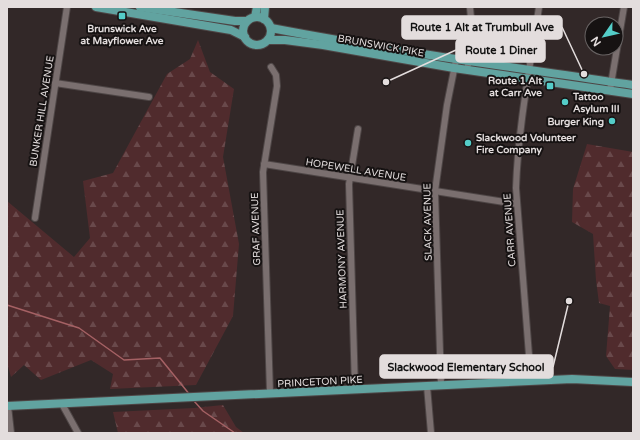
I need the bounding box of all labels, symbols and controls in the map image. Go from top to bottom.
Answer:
marker: Brunswick Ave at Mayflower Ave [117,11,127,21]
callout: Route 1 Alt at Trumbull Ave [402,16,562,39]
north arrow [584,16,624,56]
text: Route 1 Alt at Trumbull Ave [410,21,555,34]
place label: Brunswick Ave at Mayflower Ave [81,23,164,47]
street label: BRUNSWICK PIKE [337,32,425,60]
text: N [588,34,604,49]
callout: Route 1 Diner [456,39,545,62]
text: Route 1 Diner [465,44,538,57]
street label: BUNKER HILL AVENUE [27,55,57,168]
place label: Route 1 Alt at Carr Ave [488,75,542,99]
marker: Route 1 Alt at Carr Ave [545,81,555,91]
place label: Tattoo Asylum III [572,91,620,115]
marker: Tattoo Asylum III [560,97,570,107]
place label: Burger King [547,116,604,128]
marker: Burger King [607,116,617,126]
place label: Slackwood Volunteer Fire Company [476,132,576,156]
marker: Slackwood Volunteer Fire Company [463,138,473,148]
street label: HOPEWELL AVENUE [305,156,407,184]
street label: SLACK AVENUE [421,183,435,261]
street label: GRAF AVENUE [249,192,263,266]
street label: CARR AVENUE [501,193,519,267]
street label: HARMONY AVENUE [334,209,350,309]
callout: Slackwood Elementary School [380,355,553,378]
text: Slackwood Elementary School [388,361,545,375]
street label: PRINCETON PIKE [277,374,363,390]

